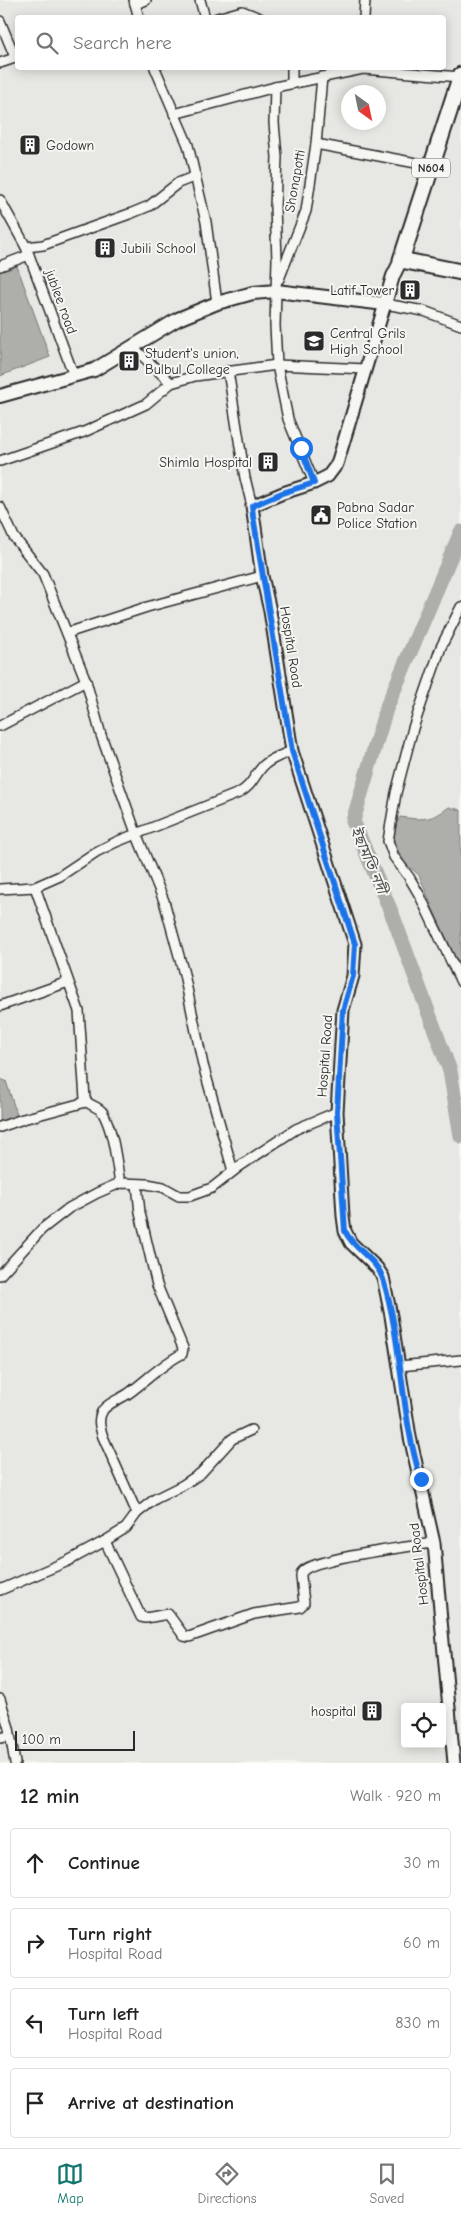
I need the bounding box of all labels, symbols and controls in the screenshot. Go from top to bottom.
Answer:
search box [15,15,446,70]
icon: search [33,29,61,57]
text: Search here [73,32,172,54]
north arrow [341,85,386,130]
building icon: Godown [18,133,42,157]
place label: Godown [46,137,94,154]
street label: Shonapotti [281,148,309,214]
road number: N604 [412,158,450,178]
building icon: Jubili School [93,236,117,260]
place label: Jubili School [121,240,196,257]
street label: jublee road [41,266,80,336]
building icon: Latif Tower [398,278,422,302]
place label: Latif Tower [330,282,394,299]
place label: Central Grils High School [330,325,405,358]
school or university icon: Central Grils High School [302,329,326,353]
place label: Student's union, Bulbul College [145,345,239,378]
building icon: Student's union, Bulbul College [117,349,141,373]
route start [290,437,313,460]
building icon: Shimla Hospital [256,450,280,474]
place label: Shimla Hospital [159,454,252,471]
place label: Pabna Sadar Police Station [337,499,417,532]
public building icon: Pabna Sadar Police Station [309,503,333,527]
street label: Hospital Road [276,605,306,689]
water label: ইছামতি নদী [347,824,392,899]
street label: Hospital Road [314,1014,336,1098]
route end [410,1468,433,1491]
street label: Hospital Road [406,1522,432,1606]
building icon: hospital [360,1699,384,1723]
place label: hospital [311,1703,356,1720]
map controls [401,1703,446,1748]
button: locate [401,1703,446,1748]
scale bar [15,1728,135,1751]
text: 100 m [22,1731,61,1748]
text: 12 min [20,1784,79,1808]
text: Walk · 920 m [350,1787,441,1805]
icon: ahead [21,1849,49,1877]
text: Continue [68,1852,140,1874]
text: 30 m [404,1854,440,1872]
text: Turn right [68,1923,152,1945]
icon: right [21,1929,49,1957]
text: 60 m [403,1934,440,1952]
text: Hospital Road [68,1945,162,1963]
text: Turn left [68,2003,139,2025]
icon: left [21,2009,49,2037]
text: 830 m [395,2014,440,2032]
text: Hospital Road [68,2025,162,2043]
icon: arrive [21,2089,49,2117]
text: Arrive at destination [68,2092,234,2114]
tab: Map [56,2160,84,2207]
tab: Directions [197,2160,257,2207]
tab: Saved [370,2160,405,2207]

